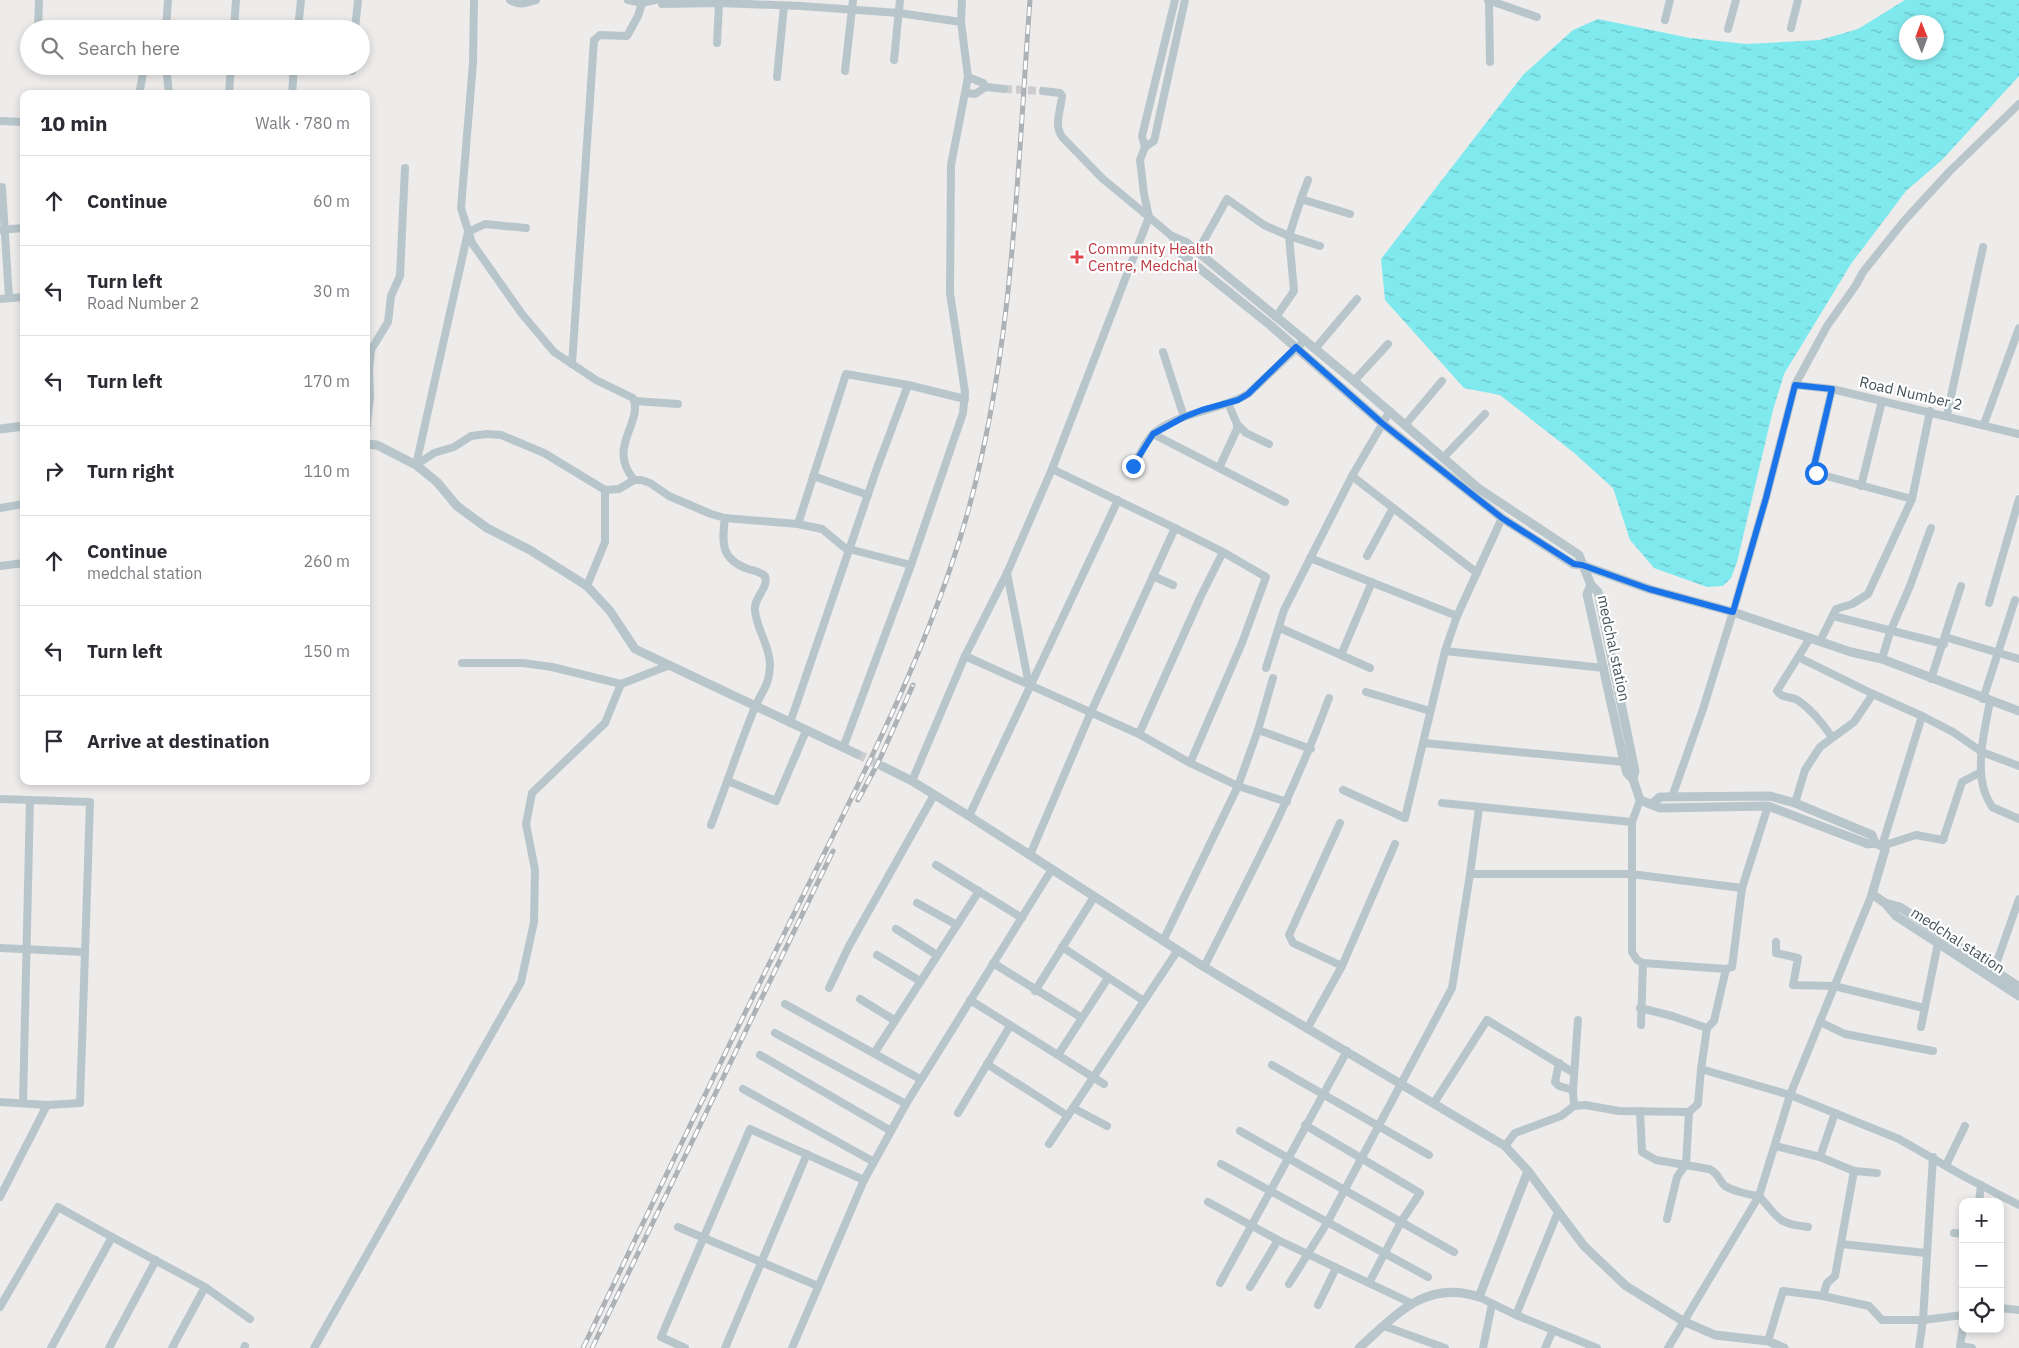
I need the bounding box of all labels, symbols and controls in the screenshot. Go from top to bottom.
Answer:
north arrow [1899,15,1944,60]
search box [20,20,370,75]
icon: search [38,34,66,62]
text: Search here [78,36,180,60]
text: 10 min [40,109,107,137]
text: Walk · 780 m [255,113,350,133]
icon: ahead [40,187,68,215]
text: Continue [87,189,167,213]
text: 60 m [313,191,350,211]
place label: Community Health Centre, Medchal [1088,239,1214,275]
marker: Community Health Centre, Medchal [1070,250,1084,264]
text: Turn left [87,269,163,293]
icon: left [40,277,68,305]
text: 30 m [313,281,350,301]
text: Road Number 2 [87,293,199,313]
icon: left [40,367,68,395]
text: Turn left [87,369,163,393]
text: 170 m [303,371,350,391]
street label: Road Number 2 [1858,372,1964,414]
route end [1122,455,1145,478]
icon: right [40,457,68,485]
text: Turn right [87,459,174,483]
text: 110 m [303,461,350,481]
route start [1805,462,1828,485]
text: Continue [87,539,167,563]
icon: ahead [40,547,68,575]
text: 260 m [303,551,350,571]
text: medchal station [87,563,202,583]
street label: medchal station [1593,593,1635,703]
icon: left [40,637,68,665]
text: Turn left [87,639,163,663]
text: 150 m [303,641,350,661]
icon: arrive [40,727,68,755]
text: Arrive at destination [87,729,270,753]
street label: medchal station [1907,903,2009,977]
map controls [1959,1198,2004,1333]
button: + [1959,1198,2004,1243]
button: − [1959,1243,2004,1288]
button: locate [1959,1288,2004,1333]

